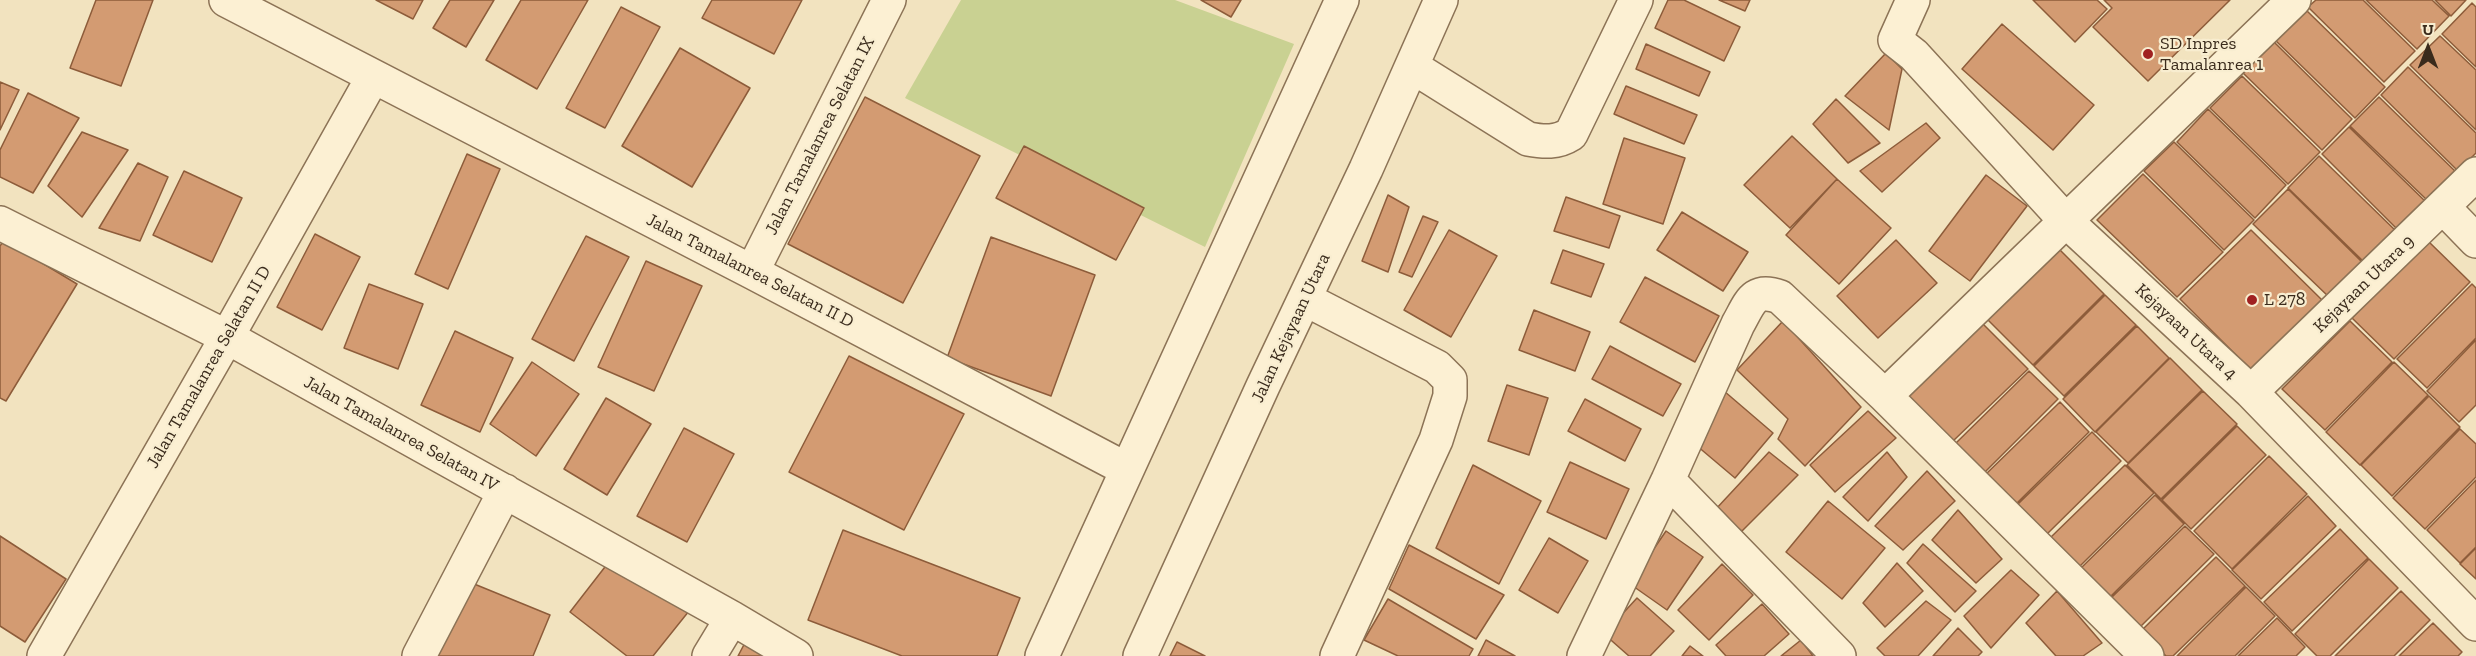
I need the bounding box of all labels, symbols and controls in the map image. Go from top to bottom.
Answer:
north arrow [2398,18,2458,78]
text: U [2422,20,2434,39]
place label: SD Inpres Tamalanrea 1 [2160,33,2263,76]
street label: Jalan Tamalanrea Selatan IX [761,34,879,238]
marker: SD Inpres Tamalanrea 1 [2141,47,2155,61]
street label: Jalan Tamalanrea Selatan II D [643,209,857,333]
street label: Kejayaan Utara 9 [2309,231,2419,337]
street label: Jalan Kejayaan Utara [1247,250,1335,406]
street label: Jalan Tamalanrea Selatan II D [142,262,276,472]
street label: Kejayaan Utara 4 [2130,279,2242,385]
place label: L 278 [2264,289,2305,311]
marker: L 278 [2245,293,2259,307]
street label: Jalan Tamalanrea Selatan IV [300,371,502,497]

